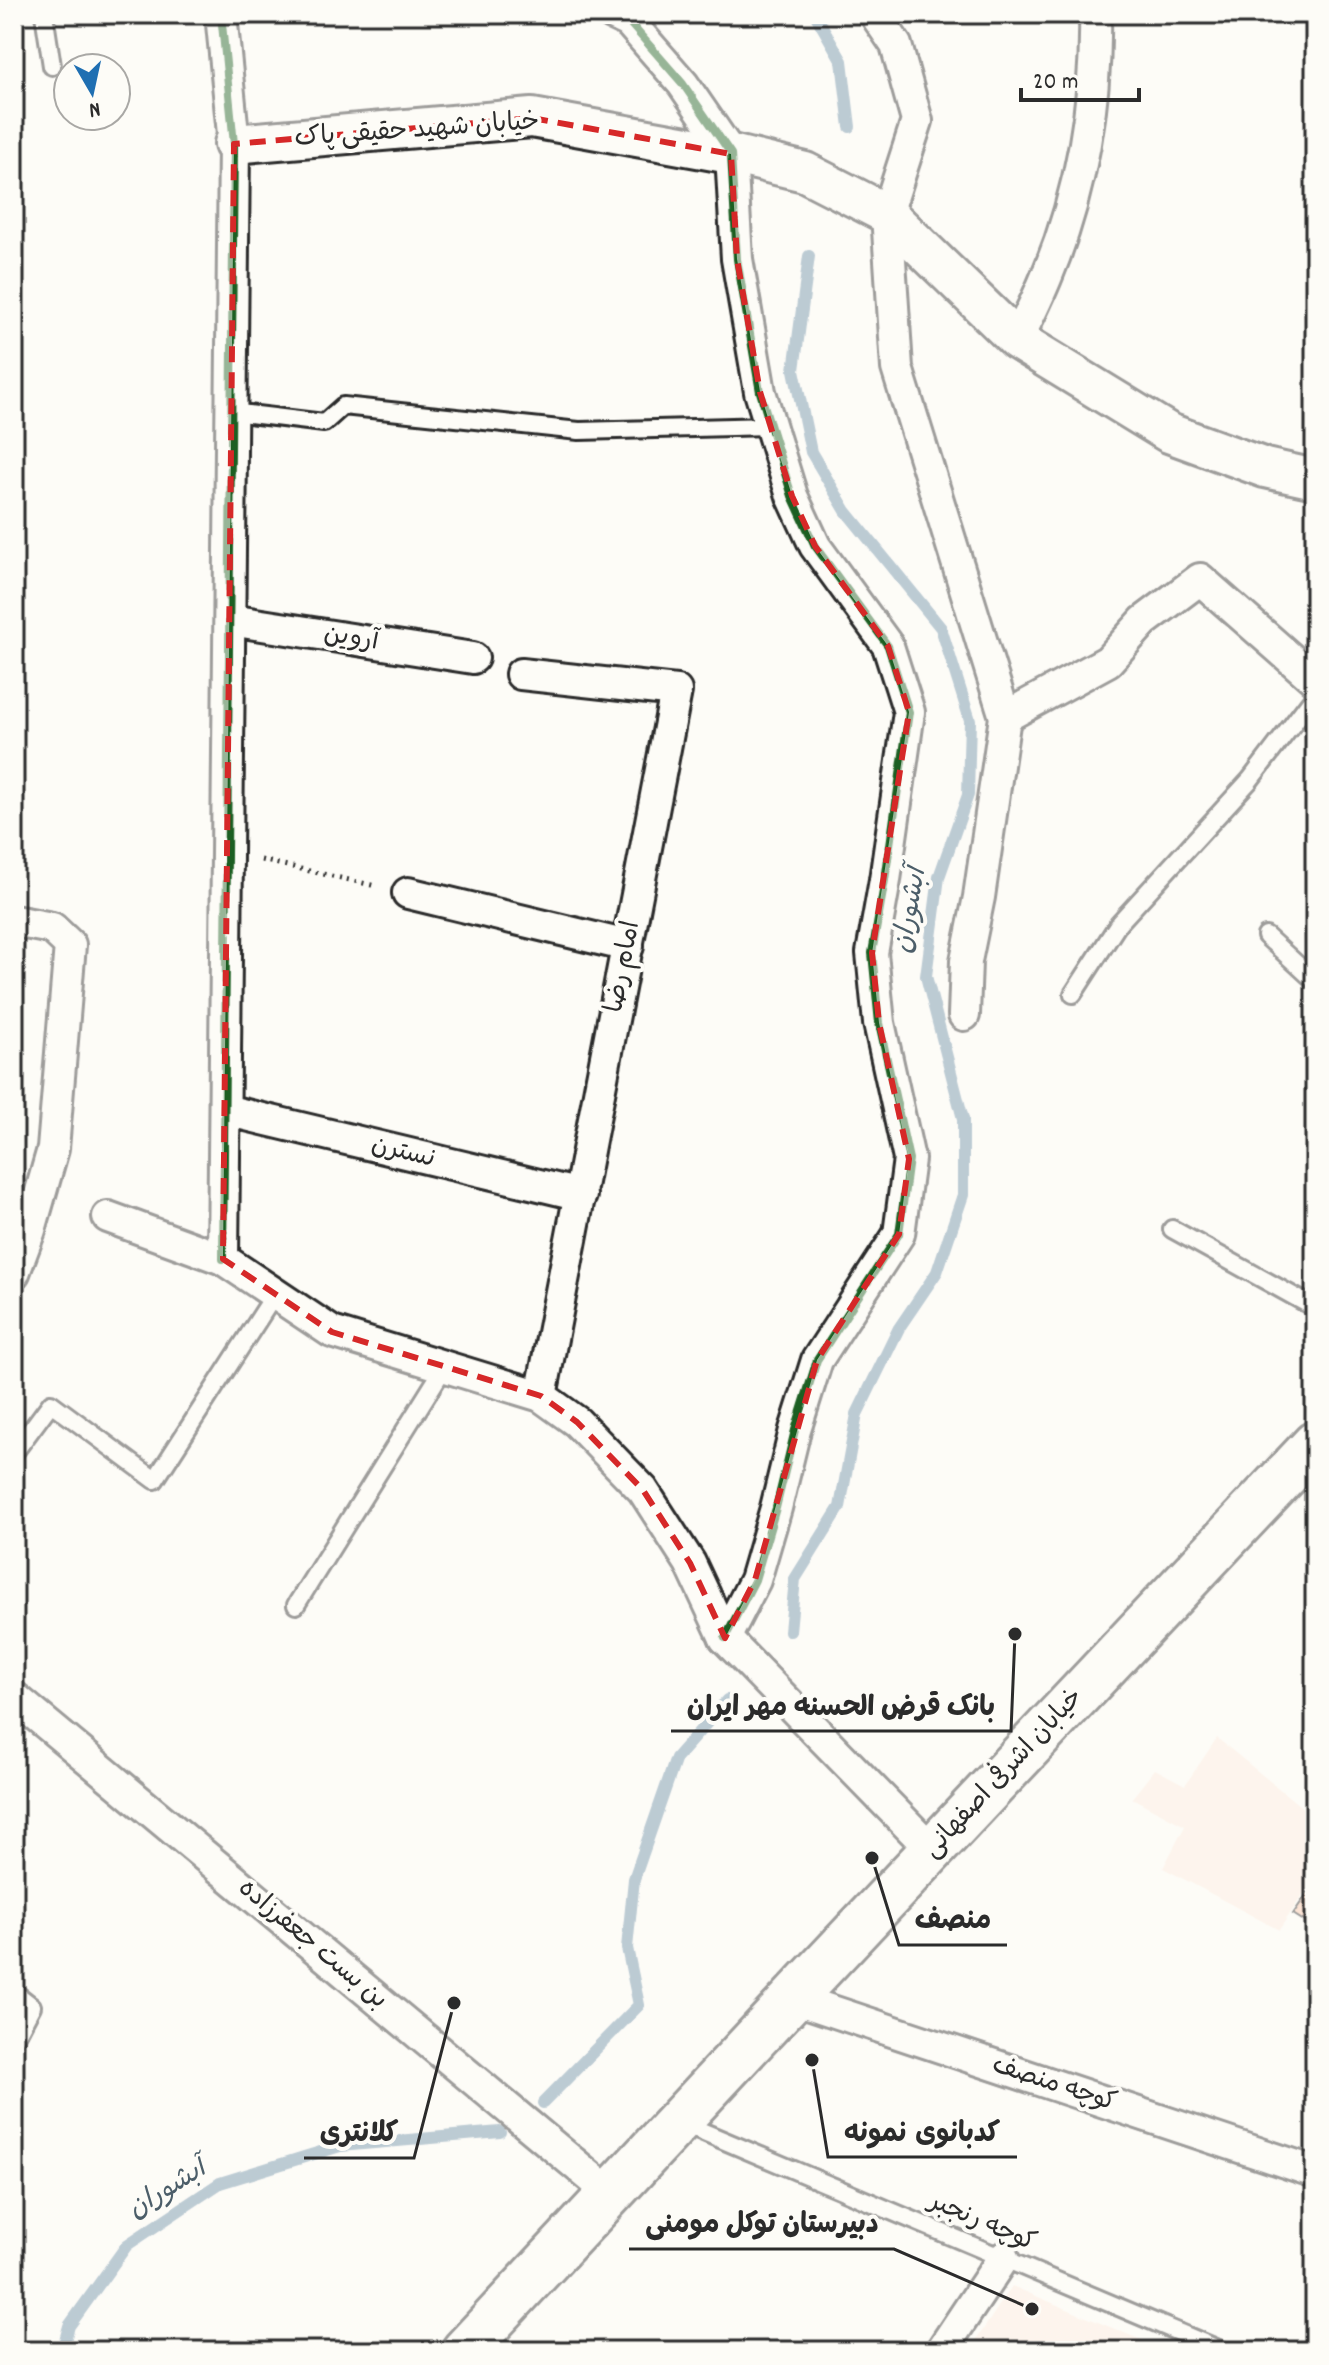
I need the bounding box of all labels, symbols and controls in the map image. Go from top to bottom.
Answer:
north arrow [52,52,132,132]
scale bar [1021,52,1139,102]
text: 20 m [1033,66,1079,100]
text: N [87,92,102,124]
street label: خیابان شهید حقیقی پاک [293,104,541,158]
street label: آروین [321,616,383,662]
water label: آبشوران [885,858,940,957]
street label: امام رضا [597,918,651,1016]
street label: نسترن [367,1127,439,1179]
callout: بانک قرض الحسنه مهر ایران [671,1679,1011,1731]
street label: خیابان اشرفی اصفهانی [914,1680,1093,1867]
text: بانک قرض الحسنه مهر ایران [687,1690,995,1730]
street label: بن بست جعفرزاده [229,1871,395,2019]
callout: منصف [899,1893,1007,1945]
text: منصف [915,1903,991,1943]
street label: کوچه منصف [987,2048,1121,2122]
callout: کدبانوی نمونه [828,2105,1017,2157]
callout: کلانتری [304,2106,414,2158]
text: کلانتری [320,2116,399,2156]
text: کدبانوی نمونه [844,2116,1001,2156]
water label: آبشوران [121,2147,221,2231]
street label: کوچه رنجبر [921,2183,1041,2262]
callout: دبیرستان توکل مومنی [629,2197,894,2249]
text: دبیرستان توکل مومنی [645,2207,879,2247]

